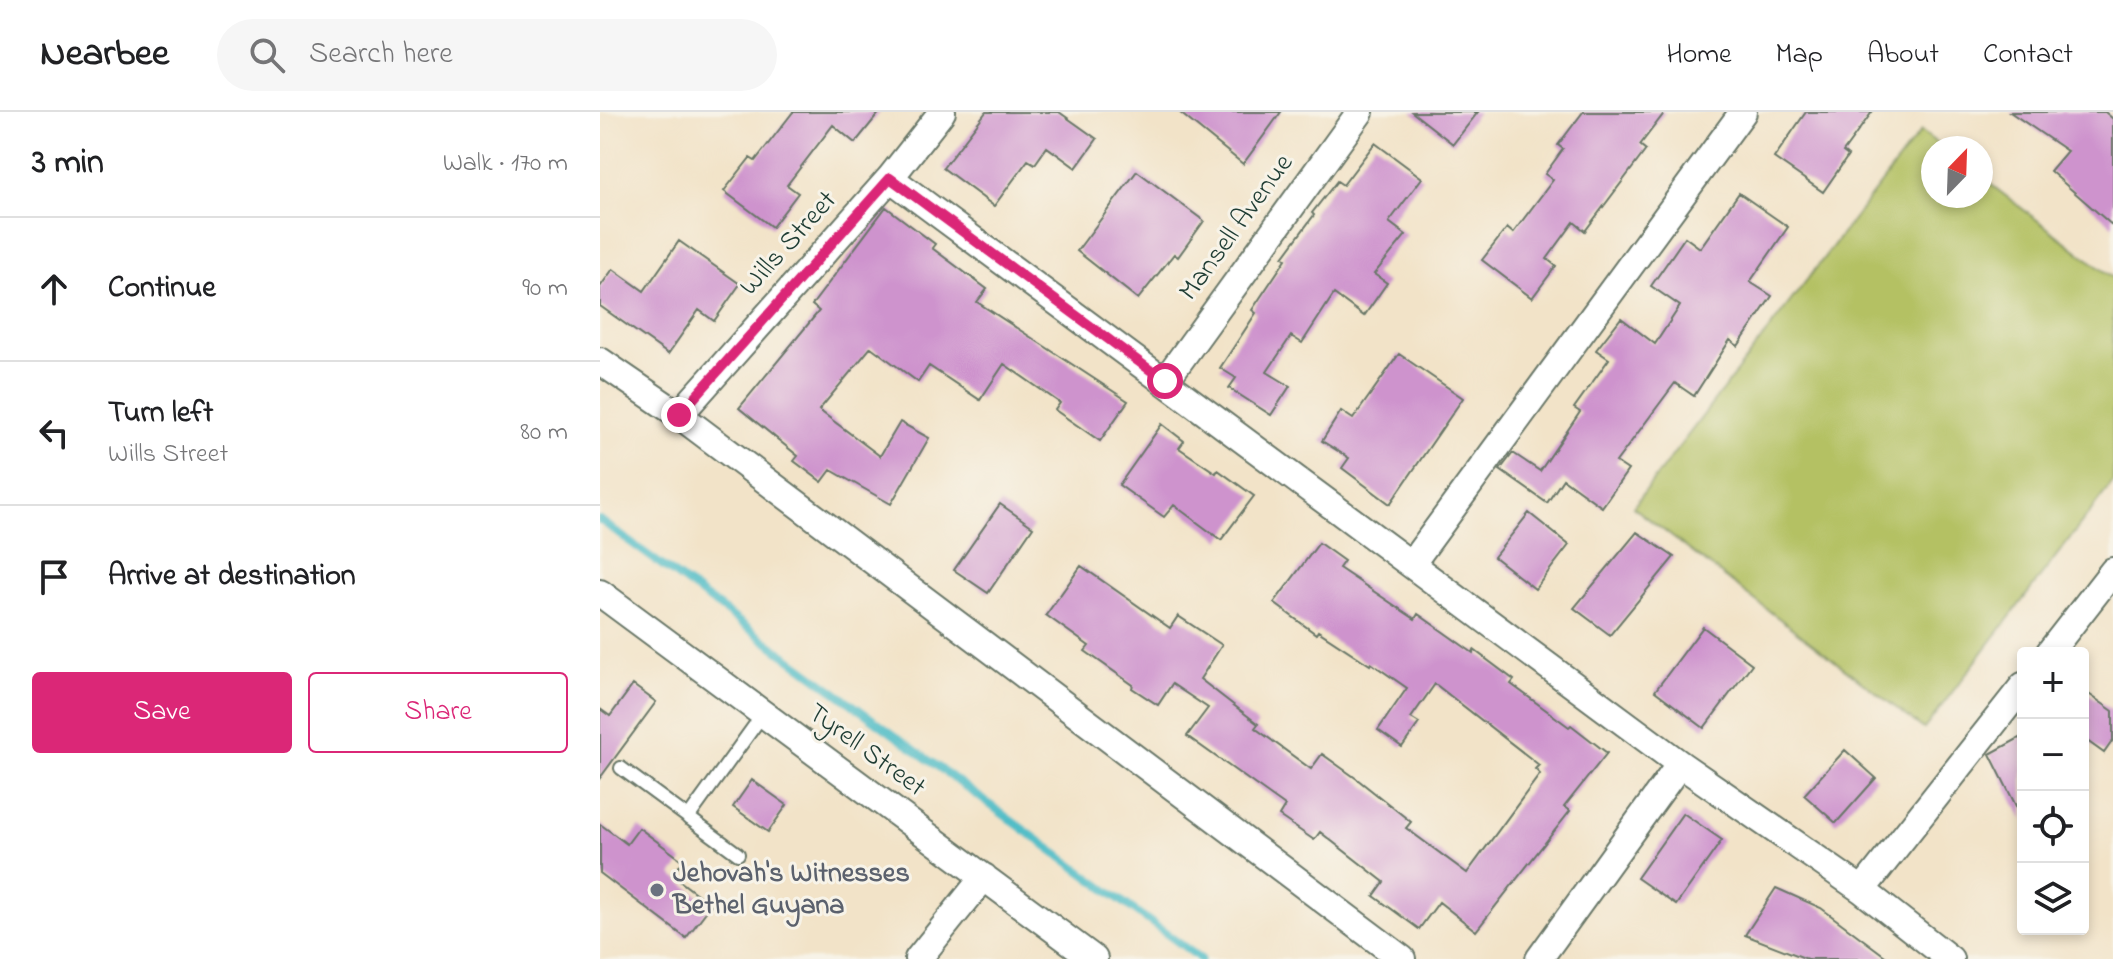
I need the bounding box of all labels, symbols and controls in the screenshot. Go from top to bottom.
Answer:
search box [217,19,777,91]
text: Nearbee [40,27,169,83]
icon: search [245,33,289,77]
text: Search here [309,33,453,77]
text: Home [1666,35,1732,76]
text: Map [1776,35,1823,76]
text: About [1867,35,1939,76]
text: Contact [1983,35,2073,76]
north arrow [1921,136,1993,208]
text: 3 min [32,139,104,189]
text: Walk · 170 m [443,145,568,183]
street label: Mansell Avenue [1170,146,1305,310]
street label: Wills Street [730,182,848,306]
icon: ahead [32,267,76,311]
text: Continue [108,267,216,311]
text: 90 m [522,270,568,308]
route start [1147,363,1183,399]
text: Turn left [108,392,213,436]
route end [661,397,697,433]
icon: left [32,411,76,455]
text: 80 m [520,414,568,452]
text: Wills Street [108,436,228,474]
icon: arrive [32,555,76,599]
text: Arrive at destination [108,555,356,599]
map controls [2017,647,2089,935]
button: + [2017,647,2089,719]
button: Save [32,672,292,753]
button: Share [308,672,568,753]
street label: Tyrell Street [798,694,934,808]
button: − [2017,719,2089,791]
button: locate [2017,791,2089,863]
place label: Jehovah's Witnesses Bethel Guyana [671,854,910,927]
button: layers [2017,863,2089,935]
marker: Jehovah's Witnesses Bethel Guyana [648,881,666,899]

